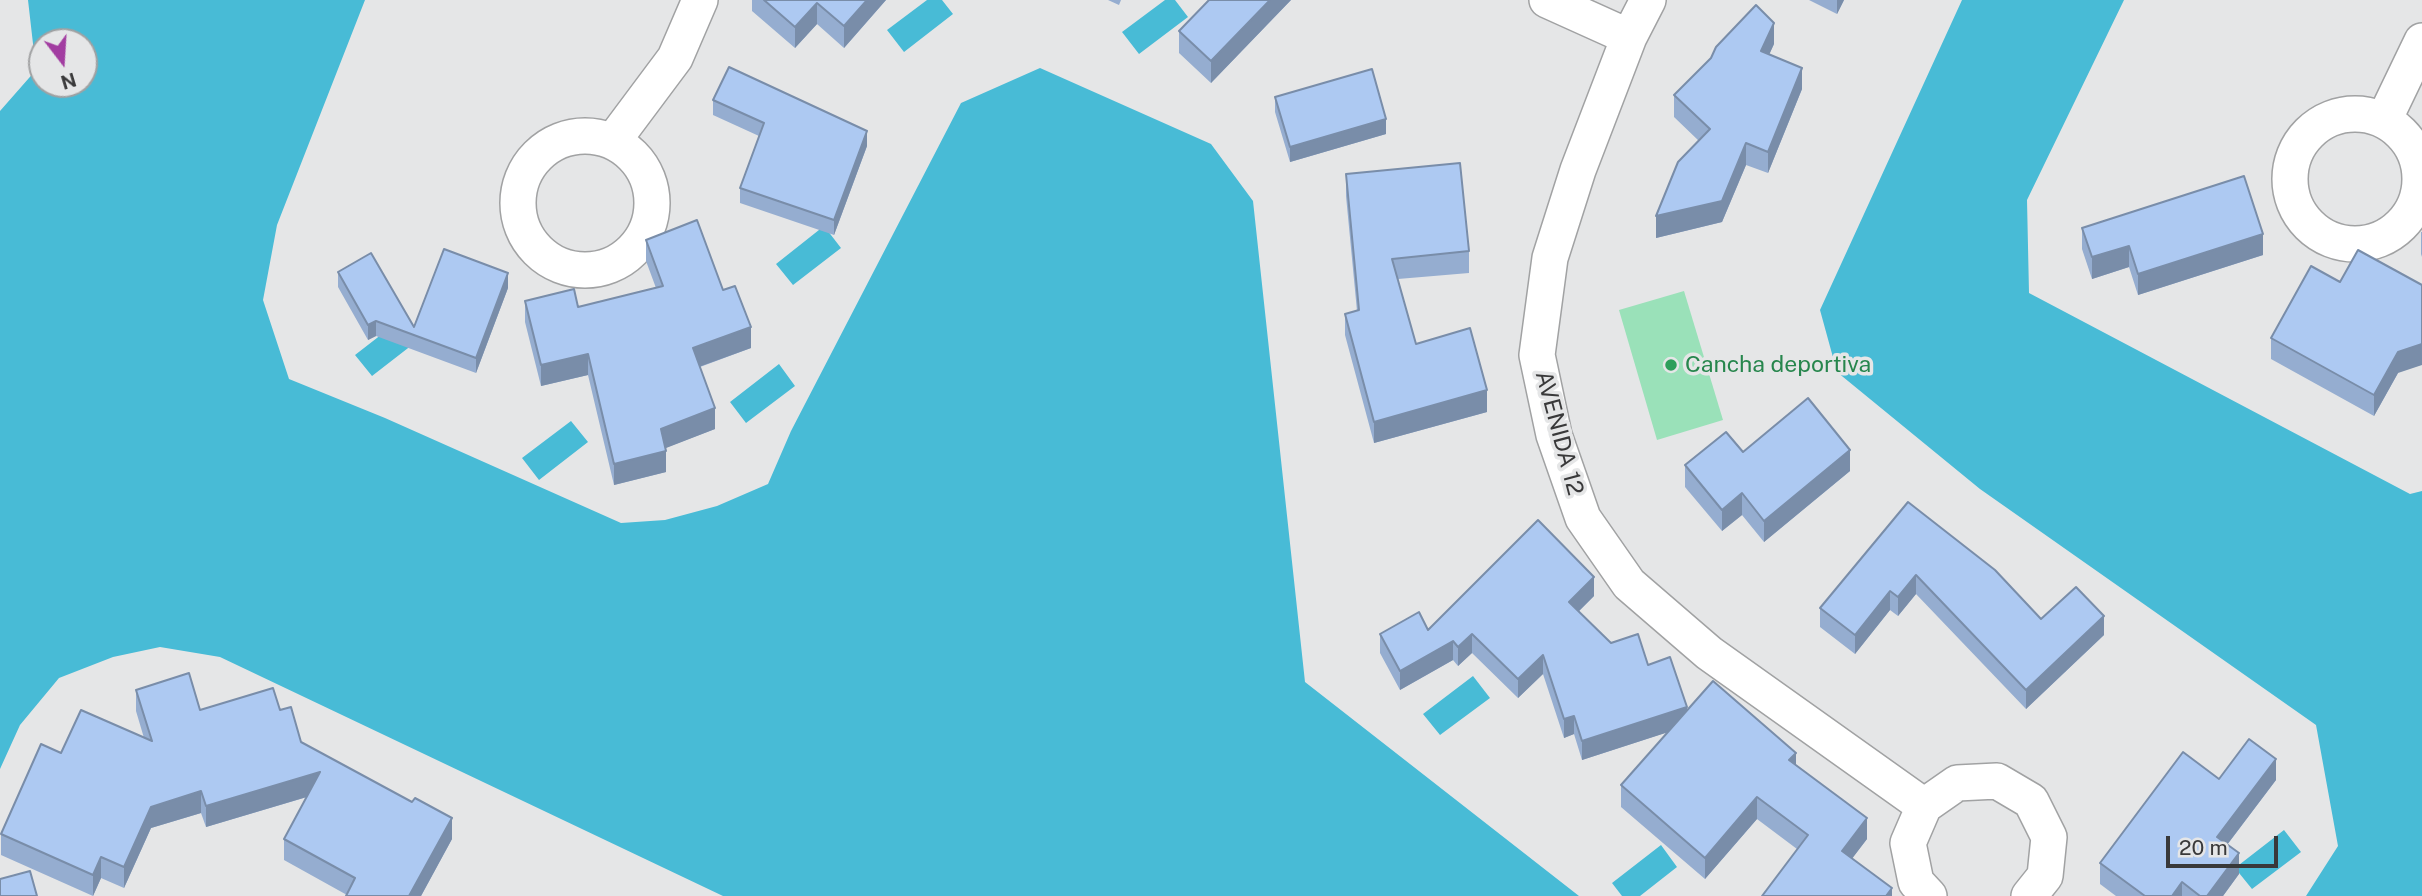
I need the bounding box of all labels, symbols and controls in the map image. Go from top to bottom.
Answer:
north arrow [28,28,98,98]
text: N [58,68,79,94]
place label: Cancha deportiva [1685,351,1871,379]
marker: Cancha deportiva [1663,357,1679,373]
street label: AVENIDA 12 [1529,368,1589,498]
scale bar [2170,822,2282,866]
text: 20 m [2179,835,2228,860]

